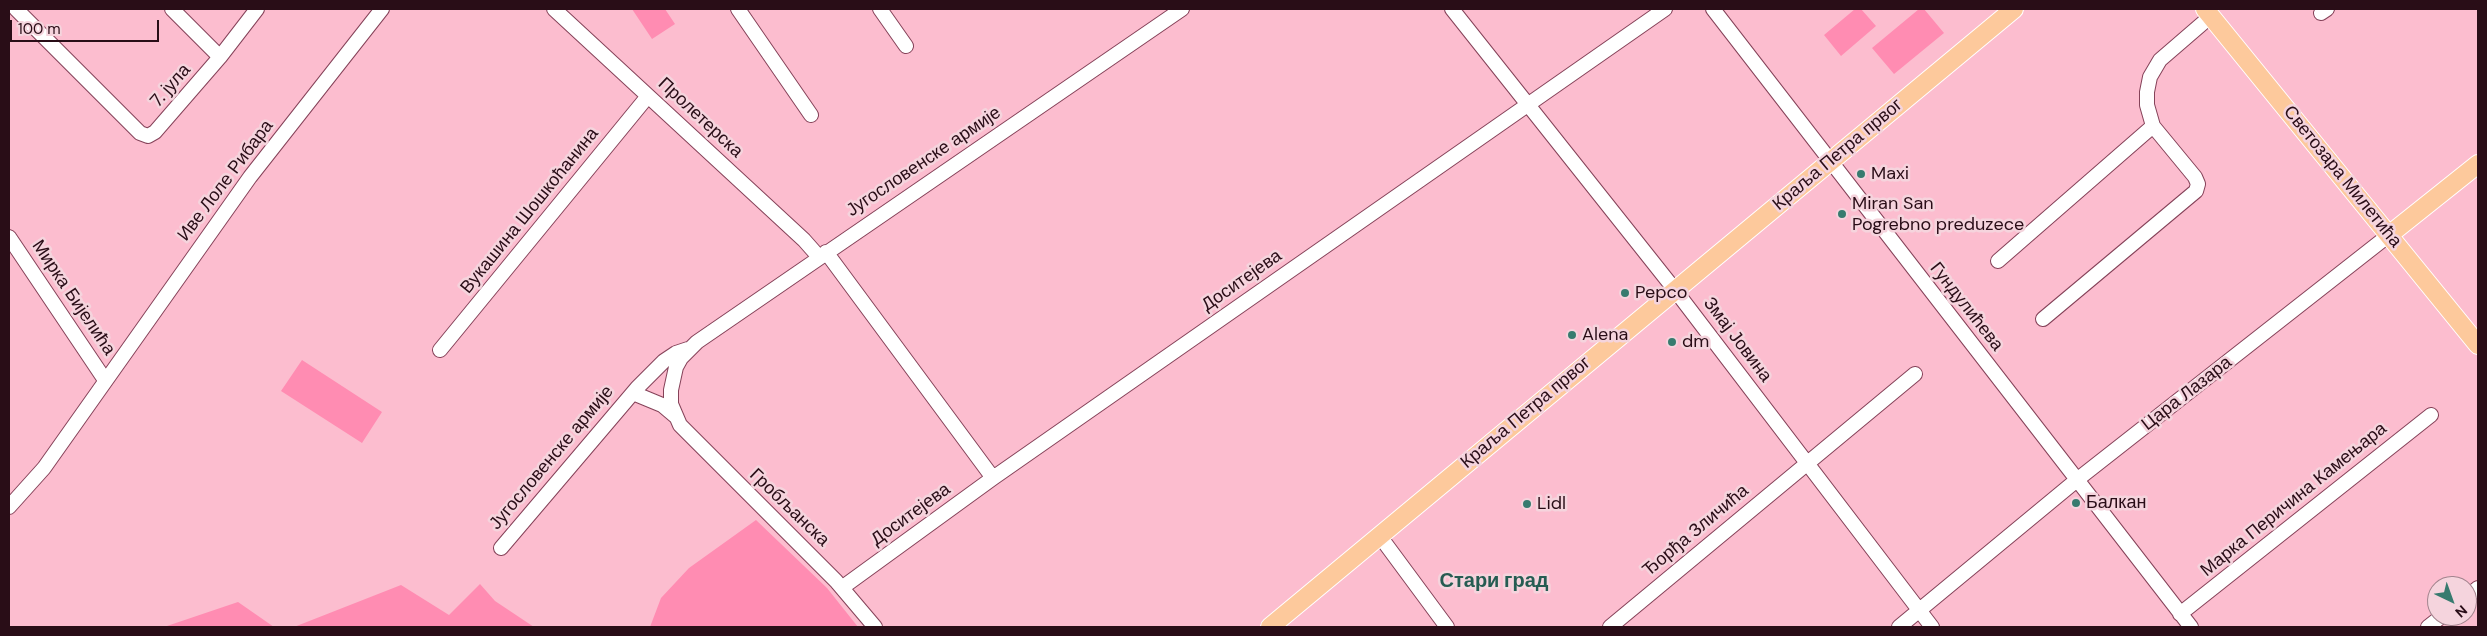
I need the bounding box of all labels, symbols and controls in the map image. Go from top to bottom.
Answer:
scale bar [12,10,161,42]
text: 100 m [18,19,61,39]
street label: 7. јула [146,60,196,112]
street label: Пролетерска [653,73,747,163]
street label: Краља Петра првог [1769,94,1907,216]
street label: Југословенске армије [843,102,1005,222]
street label: Светозара Милетића [2278,102,2406,252]
street label: Иве Лоле Рибара [173,116,279,246]
street label: Вукашина Шошкоћанина [456,124,604,298]
place label: Maxi [1871,163,1909,185]
marker: Maxi [1855,168,1867,180]
place label: Miran San Pogrebno preduzece [1852,193,2024,235]
marker: Miran San Pogrebno preduzece [1836,208,1848,220]
street label: Мирка Бијелића [27,236,119,360]
street label: Доситејева [1198,246,1286,316]
street label: Гундулићева [1925,258,2007,356]
place label: Pepco [1635,282,1687,304]
marker: Pepco [1619,287,1631,299]
street label: Змај Јовина [1698,293,1776,387]
place label: Alena [1582,324,1628,346]
marker: Alena [1566,329,1578,341]
place label: dm [1682,331,1709,353]
marker: dm [1666,336,1678,348]
street label: Краља Петра првог [1457,352,1595,474]
street label: Цара Лазара [2138,352,2236,436]
street label: Југословенске армије [485,382,619,534]
street label: Марка Перичина Камењара [2197,418,2391,582]
street label: Гробљанска [745,465,833,551]
street label: Доситејева [867,479,955,551]
street label: Ђорђа Зличића [1639,481,1753,581]
place label: Балкан [2086,492,2147,514]
place label: Lidl [1537,493,1566,515]
marker: Балкан [2070,497,2082,509]
marker: Lidl [1521,498,1533,510]
district label: Стари град [1440,570,1548,594]
north arrow [2427,576,2477,626]
text: N [2452,601,2471,622]

